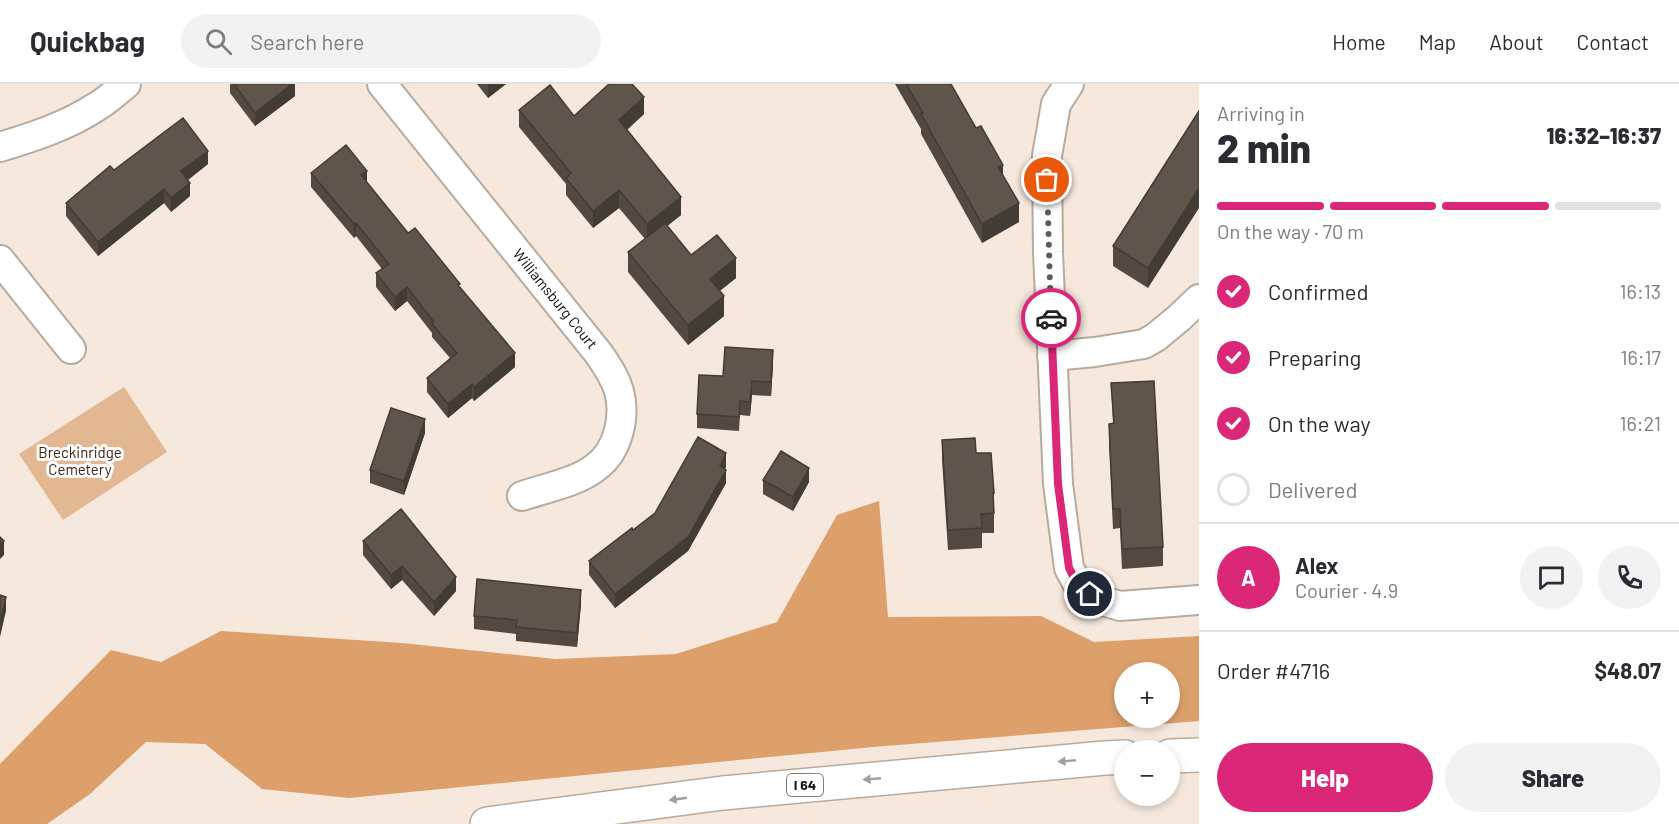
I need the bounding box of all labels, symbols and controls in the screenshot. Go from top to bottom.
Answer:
search box [181,14,601,68]
text: Quickbag [30,24,145,58]
icon: search [202,25,235,58]
text: Search here [250,28,365,54]
text: Home [1332,29,1386,54]
text: Map [1419,29,1456,54]
text: About [1489,29,1544,54]
text: Contact [1577,29,1649,54]
text: Arriving in [1217,101,1305,125]
text: 16:32–16:37 [1547,122,1661,148]
text: 2 min [1217,124,1311,171]
pin [1021,154,1072,205]
icon: bag [1030,163,1063,196]
text: On the way · 70 m [1217,219,1364,243]
street label: Williamsburg Court [510,245,602,352]
icon: check [1217,275,1250,308]
text: Confirmed [1268,278,1368,304]
text: 16:13 [1620,279,1661,303]
courier [1021,288,1081,348]
icon: car [1035,302,1068,335]
icon: check [1217,341,1250,374]
text: Preparing [1268,344,1361,370]
text: 16:17 [1620,345,1661,369]
icon: check [1217,407,1250,440]
text: On the way [1268,410,1371,436]
text: 16:21 [1619,411,1661,435]
park label: Breckinridge Cemetery [38,443,122,478]
text: Delivered [1268,476,1357,502]
button: chat [1520,546,1583,609]
button: phone [1598,546,1661,609]
text: Alex [1295,552,1338,578]
text: A [1241,564,1256,590]
pin [1064,568,1115,619]
icon: home [1073,577,1106,610]
text: Courier · 4.9 [1295,578,1398,602]
text: Order #4716 [1217,657,1330,683]
text: $48.07 [1594,657,1661,683]
map controls [1114,662,1180,806]
button: + [1114,662,1180,728]
button: − [1114,740,1180,806]
button: Help [1217,743,1433,812]
button: Share [1445,743,1661,812]
one-way arrow [1057,756,1076,766]
road number: I 64 [787,774,823,796]
one-way arrow [863,774,882,784]
one-way arrow [669,794,688,803]

